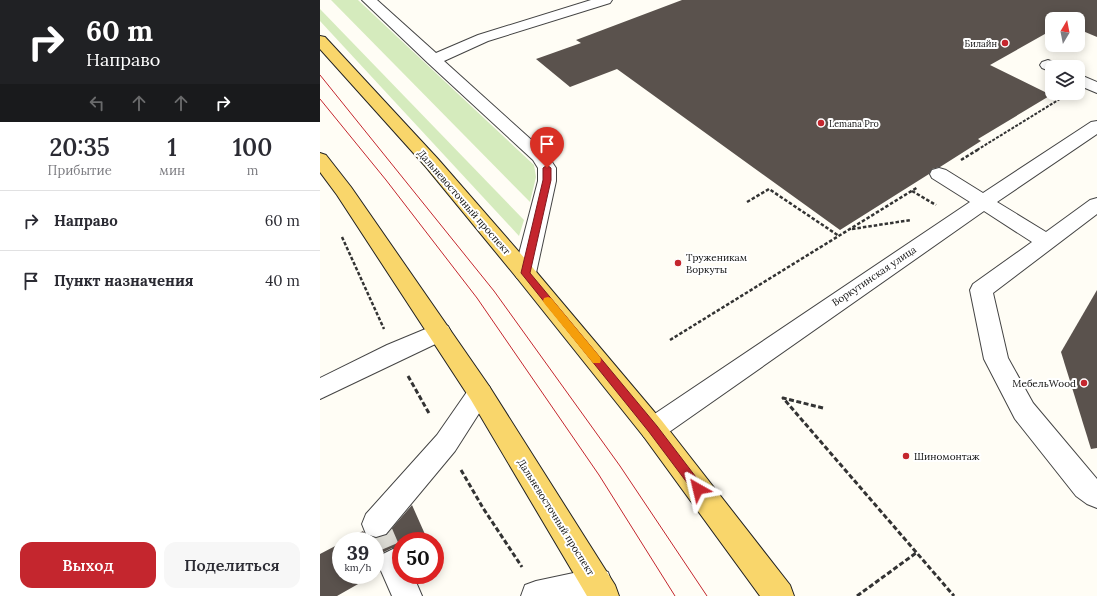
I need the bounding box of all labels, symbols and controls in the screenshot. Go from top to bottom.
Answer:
north arrow [1045,12,1085,52]
map controls [1045,12,1085,100]
text: 60 m [86,13,153,49]
icon: right [20,16,72,68]
place label: Билайн [965,38,997,49]
marker: Билайн [1000,38,1010,48]
text: Направо [86,48,160,71]
button: layers [1045,60,1085,100]
icon: left [86,92,108,114]
icon: ahead [128,92,150,114]
icon: ahead [170,92,192,114]
icon: right [212,92,234,114]
marker: Lemana Pro [816,118,826,128]
place label: Lemana Pro [829,118,879,129]
pin [530,127,564,168]
text: 20:35 [49,132,110,163]
text: 1 [167,132,177,163]
text: 100 [233,132,272,163]
icon: arrive [536,133,558,155]
street label: Дальневосточный проспект [415,147,513,257]
text: Прибытие [48,162,112,179]
text: мин [159,162,185,179]
text: m [247,162,258,179]
icon: right [20,210,42,232]
text: Направо [54,211,118,230]
text: 60 m [265,211,300,230]
street label: Воркутинская улица [829,243,919,309]
place label: Труженикам Воркуты [686,251,748,276]
marker: Труженикам Воркуты [673,258,683,268]
icon: arrive [20,270,42,292]
text: Пункт назначения [54,271,194,290]
text: 40 m [265,271,300,290]
place label: МебельWood [1012,377,1076,390]
marker: МебельWood [1079,378,1089,388]
place label: Шиномонтаж [914,450,980,463]
marker: Шиномонтаж [901,451,911,461]
street label: Дальневосточный проспект [515,456,597,578]
position arrow [677,468,719,510]
speed limit sign: 50 [392,532,444,584]
text: 39 [347,540,369,565]
button: Выход [20,542,156,588]
button: Поделиться [164,542,300,588]
text: km/h [344,561,372,574]

